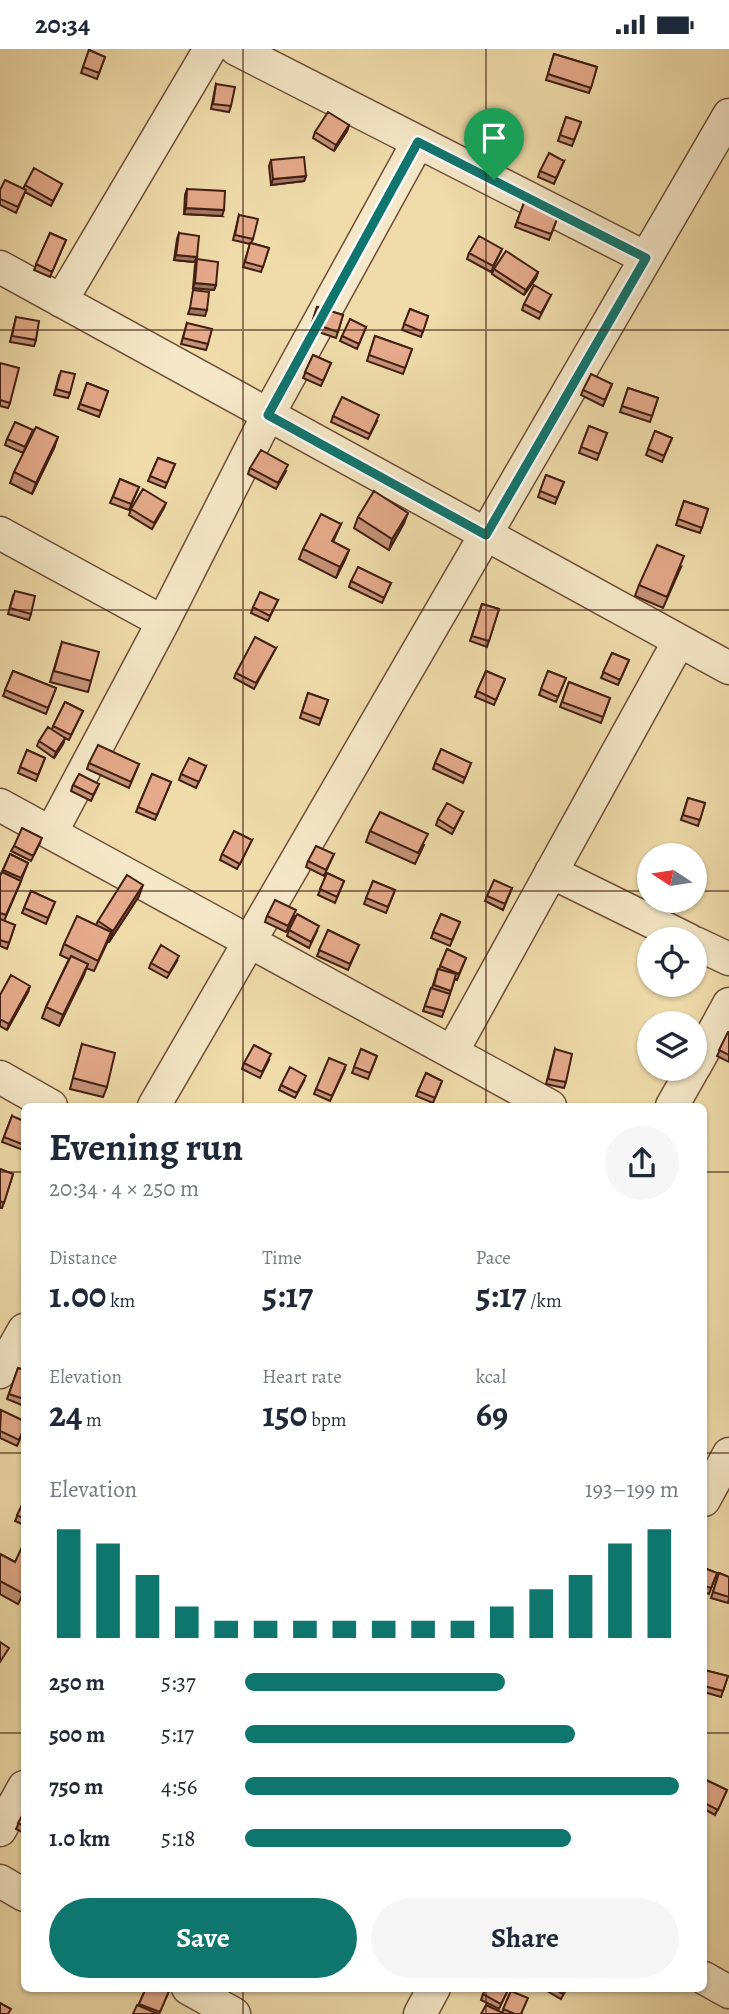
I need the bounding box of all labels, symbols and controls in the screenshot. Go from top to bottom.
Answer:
text: 20:34 [35,7,90,42]
pin [464,108,524,180]
icon: arrive [475,119,513,157]
north arrow [637,843,707,913]
map controls [637,843,707,1081]
button: locate [637,927,707,997]
button: layers [637,1011,707,1081]
text: Evening run [49,1121,243,1173]
button: share [605,1126,679,1200]
text: 20:34 · 4 × 250 m [49,1173,199,1204]
text: Distance [49,1245,117,1271]
text: Time [262,1245,302,1271]
text: Pace [476,1245,511,1271]
text: 1.00 [49,1271,106,1319]
text: 5:17 [262,1271,313,1319]
text: 5:17 [476,1271,526,1319]
text: km [106,1288,135,1314]
text: /km [526,1288,562,1314]
text: Elevation [49,1364,122,1390]
text: Heart rate [262,1364,342,1390]
text: kcal [476,1364,506,1390]
text: 24 [49,1390,82,1438]
text: 150 [262,1390,307,1438]
text: 69 [476,1390,508,1438]
text: m [82,1407,102,1433]
text: bpm [307,1407,347,1433]
text: Elevation [49,1474,137,1505]
text: 193–199 m [585,1474,679,1505]
text: 250 m [49,1667,105,1698]
text: 5:37 [161,1667,196,1698]
text: 500 m [49,1719,105,1750]
text: 5:17 [161,1719,194,1750]
text: 750 m [49,1771,104,1802]
text: 4:56 [161,1771,197,1802]
text: 1.0 km [49,1823,110,1854]
text: 5:18 [161,1823,195,1854]
button: Save [49,1898,357,1978]
button: Share [371,1898,679,1978]

